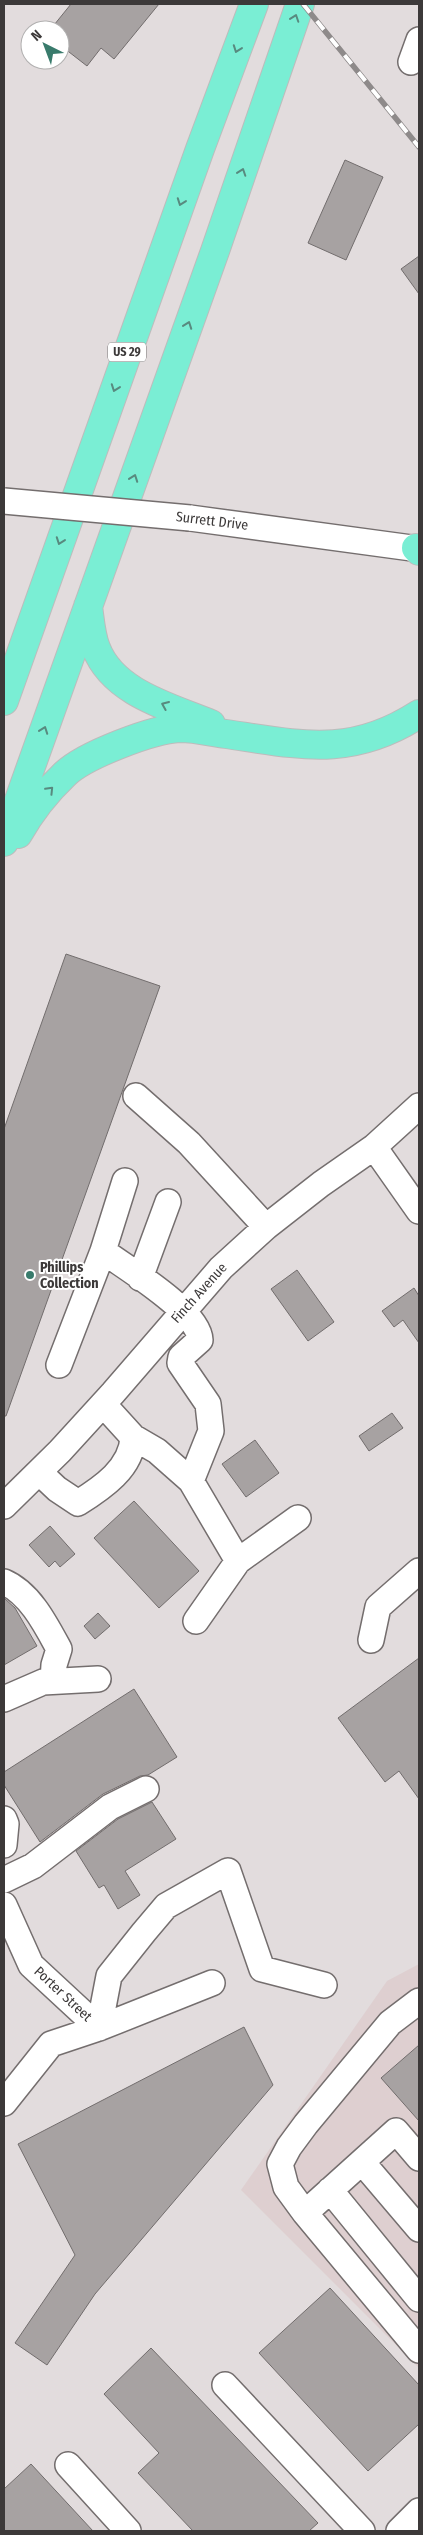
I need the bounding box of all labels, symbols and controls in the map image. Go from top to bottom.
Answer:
one-way arrow [289,14,299,23]
north arrow [20,20,70,70]
text: N [28,27,45,45]
one-way arrow [233,45,243,53]
one-way arrow [236,168,246,176]
one-way arrow [177,197,187,206]
one-way arrow [183,321,193,330]
road number: US 29 [108,342,146,362]
one-way arrow [111,383,121,392]
one-way arrow [128,474,138,483]
street label: Surrett Drive [175,508,249,534]
one-way arrow [56,537,66,545]
one-way arrow [161,700,170,711]
one-way arrow [38,726,48,735]
one-way arrow [44,786,53,795]
place label: Phillips Collection [40,1259,99,1292]
street label: Finch Avenue [167,1259,231,1327]
marker: Phillips Collection [24,1269,36,1281]
street label: Porter Street [30,1963,96,2025]

